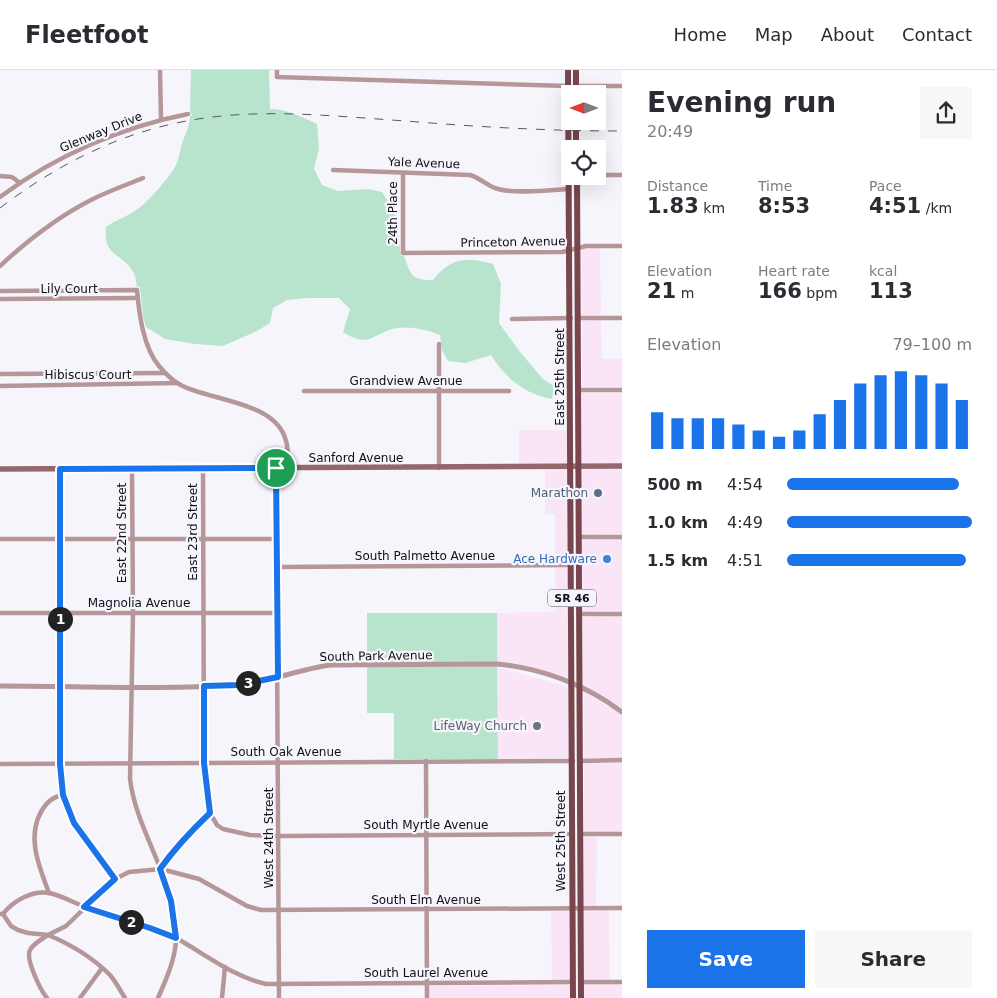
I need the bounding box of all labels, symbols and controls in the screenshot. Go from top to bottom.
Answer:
text: Fleetfoot [25,21,149,49]
text: Home [674,24,727,45]
text: Map [755,24,793,45]
text: About [821,24,874,45]
text: Contact [902,24,972,45]
north arrow [561,85,606,130]
map controls [561,85,606,185]
text: Evening run [647,86,836,119]
button: share [920,87,972,139]
street label: Glenway Drive [58,109,144,155]
text: 20:49 [647,122,693,141]
button: locate [561,140,606,185]
street label: Yale Avenue [387,155,460,171]
text: Distance [647,178,708,194]
text: Time [758,178,792,194]
text: Pace [869,178,902,194]
street label: 24th Place [386,181,400,245]
text: 1.83 [647,194,699,218]
text: 8:53 [758,194,810,218]
text: 4:51 [869,194,921,218]
text: km [699,200,725,216]
text: /km [921,200,952,216]
street label: Princeton Avenue [460,234,566,250]
text: Elevation [647,263,712,279]
text: Heart rate [758,263,830,279]
text: kcal [869,263,897,279]
text: 21 [647,279,676,303]
text: 166 [758,279,802,303]
text: 113 [869,279,913,303]
street label: Lily Court [40,282,98,296]
text: m [676,285,694,301]
text: bpm [802,285,838,301]
street label: East 25th Street [553,328,567,426]
text: Elevation [647,335,721,354]
text: 79–100 m [892,335,972,354]
street label: Hibiscus Court [45,368,132,382]
street label: Grandview Avenue [350,374,462,388]
pin [255,447,297,489]
street label: Sanford Avenue [309,451,403,465]
icon: arrive [262,454,290,482]
text: 500 m [647,475,703,494]
text: 4:54 [727,475,763,494]
street label: East 22nd Street [115,482,129,583]
street label: East 23rd Street [186,483,200,581]
place label: Marathon [531,486,588,500]
marker: Marathon [592,487,604,499]
text: 1.0 km [647,513,708,532]
text: 4:49 [727,513,763,532]
street label: South Palmetto Avenue [355,549,495,563]
text: 1.5 km [647,551,708,570]
text: 4:51 [727,551,763,570]
place label: Ace Hardware [513,552,597,566]
marker: Ace Hardware [601,553,613,565]
road number: SR 46 [548,590,596,606]
street label: Magnolia Avenue [88,596,190,610]
pin: 1 [48,606,72,632]
text: 1 [56,611,65,627]
street label: South Park Avenue [319,648,433,664]
pin: 3 [236,670,260,696]
text: 3 [244,675,253,691]
place label: LifeWay Church [434,719,527,733]
marker: LifeWay Church [531,720,543,732]
street label: South Oak Avenue [231,745,341,759]
street label: West 24th Street [262,787,276,889]
street label: West 25th Street [554,790,568,892]
street label: South Myrtle Avenue [364,818,488,832]
street label: South Elm Avenue [371,893,481,907]
pin: 2 [118,910,144,934]
text: 2 [127,914,136,930]
button: Save [647,930,805,988]
button: Share [815,930,972,988]
street label: South Laurel Avenue [364,966,488,980]

